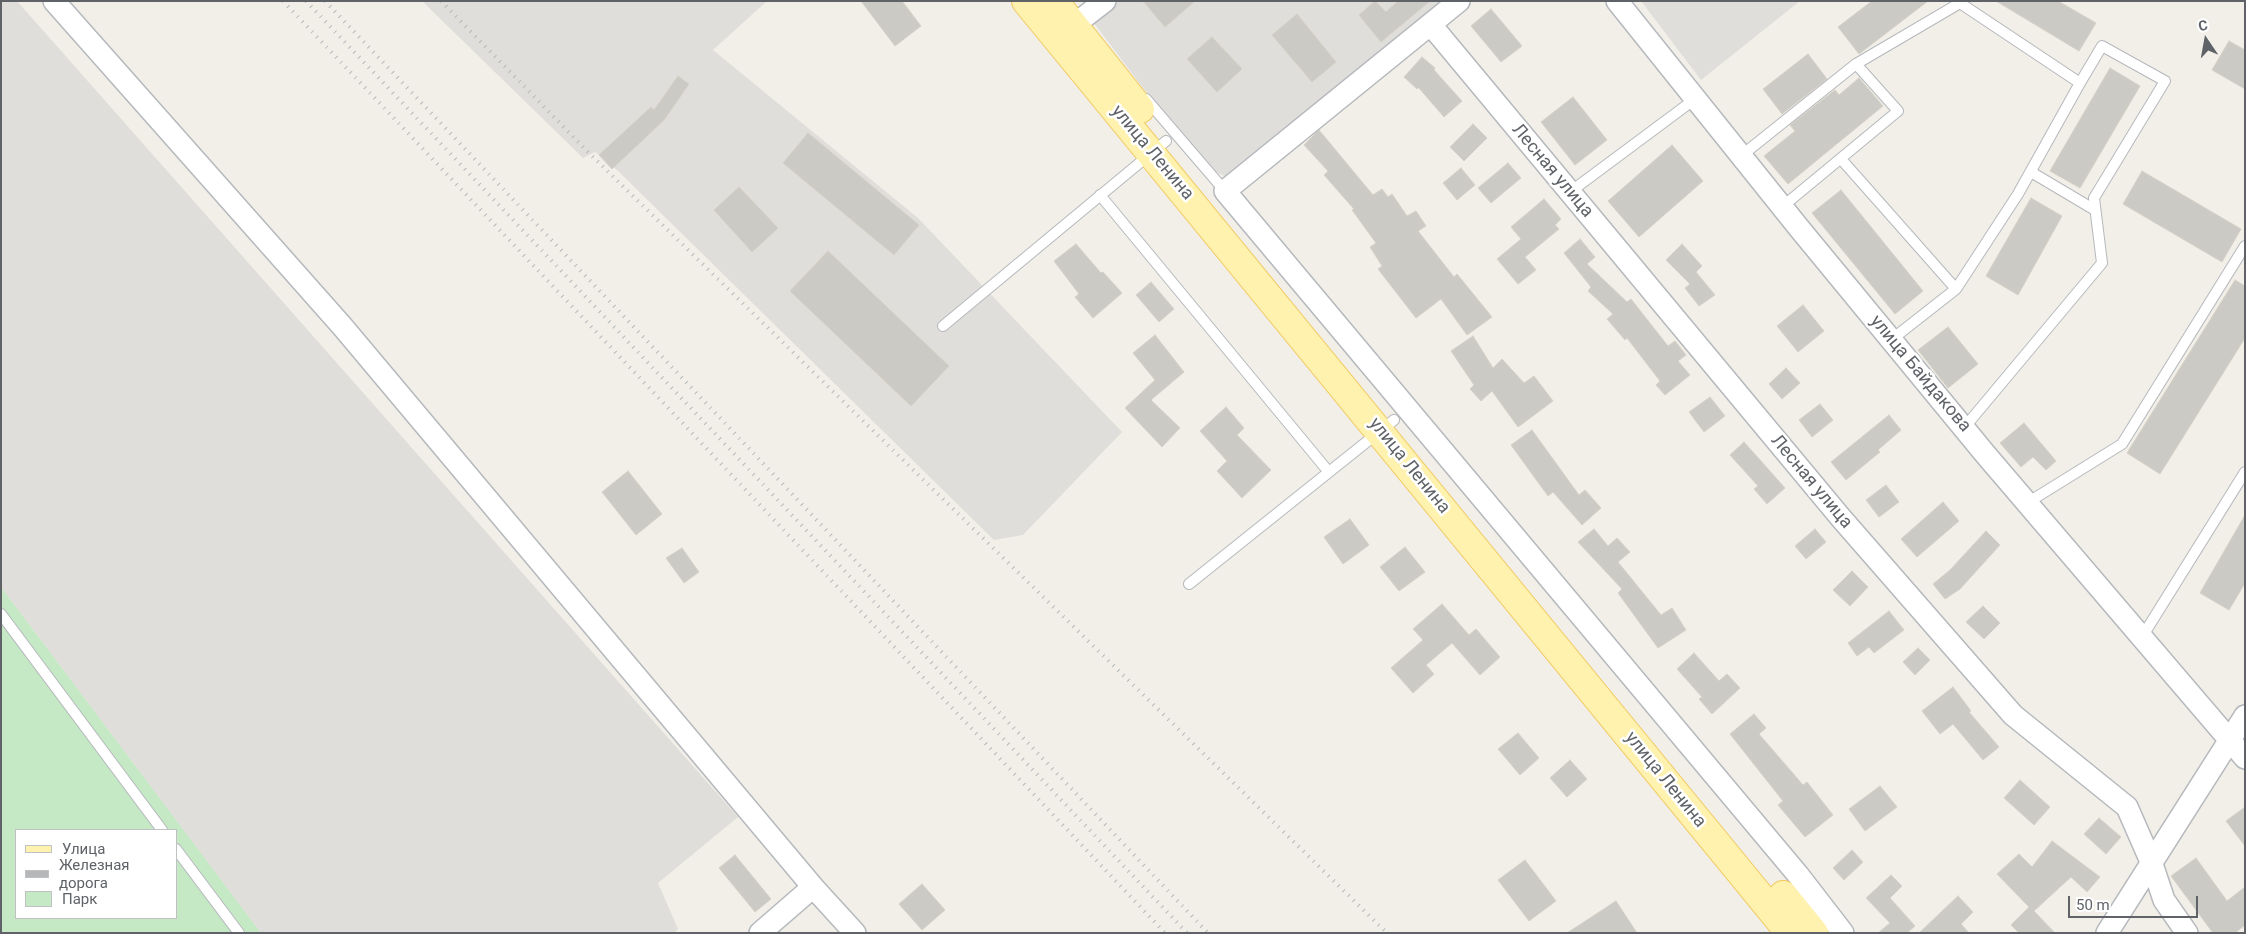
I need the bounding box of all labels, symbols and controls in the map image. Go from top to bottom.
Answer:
north arrow [2181,15,2231,65]
text: С [2197,17,2209,34]
street label: улица Ленина [1106,101,1198,205]
street label: Лесная улица [1507,120,1597,222]
street label: улица Байдакова [1865,311,1975,437]
street label: улица Ленина [1364,414,1454,518]
street label: Лесная улица [1766,431,1856,533]
street label: улица Ленина [1620,728,1710,832]
legend [15,829,178,919]
text: Улица [62,840,105,858]
text: Железная дорога [59,856,130,892]
scale bar [2071,886,2201,918]
text: Парк [62,890,97,908]
text: 50 m [2076,896,2110,914]

